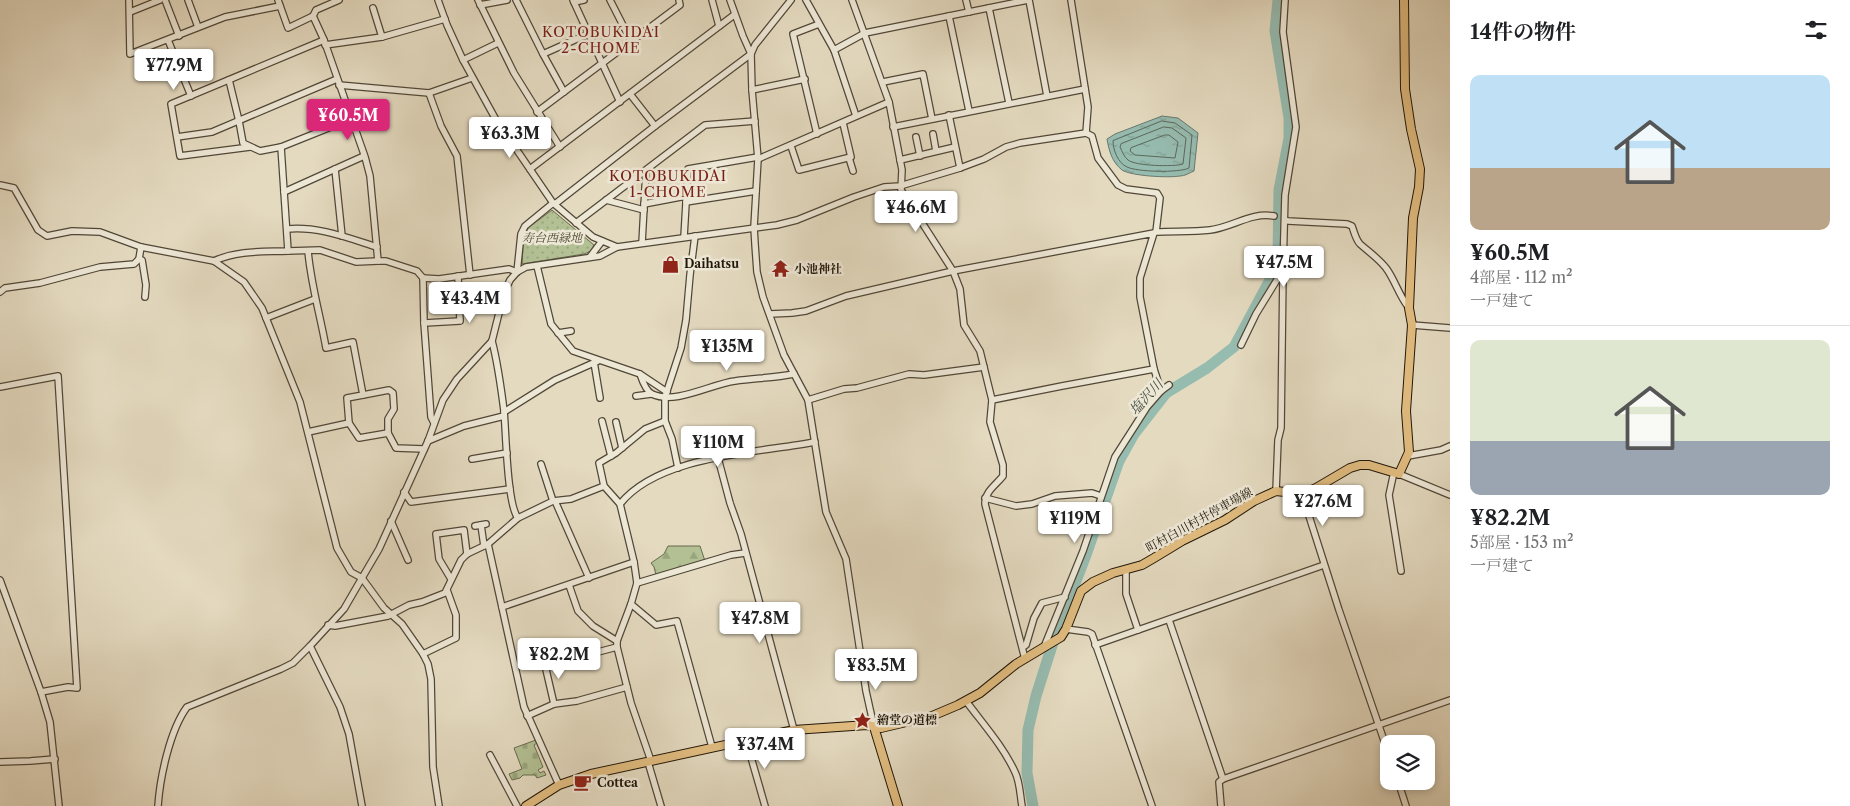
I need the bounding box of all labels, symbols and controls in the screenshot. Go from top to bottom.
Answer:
icon: filters [1802,16,1830,44]
text: 14件の物件 [1470,19,1576,44]
district label: KOTOBUKIDAI 2-CHOME [542,23,660,57]
pin: ¥77.9M [133,48,215,91]
text: ¥77.9M [145,55,203,75]
pin: ¥60.5M [307,98,389,141]
text: ¥60.5M [318,105,378,125]
icon: home [1605,107,1695,197]
pin: ¥63.3M [469,116,551,159]
text: ¥63.3M [480,123,540,143]
district label: KOTOBUKIDAI 1-CHOME [609,167,727,201]
pin: ¥46.6M [875,190,957,233]
text: ¥46.6M [886,197,946,217]
park label: 寿台西緑地 [522,230,584,245]
text: ¥60.5M [1470,240,1550,265]
pin: ¥47.5M [1243,246,1325,288]
text: ¥47.5M [1255,252,1313,272]
shop icon: Daihatsu [660,254,680,274]
place label: Daihatsu [684,256,739,271]
temple icon: 小池神社 [770,259,790,279]
place label: 小池神社 [794,261,842,276]
text: 4部屋 · 112 m² [1470,267,1573,287]
pin: ¥43.4M [429,282,511,324]
text: ¥43.4M [440,288,500,308]
text: 一戸建て [1470,290,1534,310]
pin: ¥135M [692,330,762,372]
text: ¥135M [700,336,754,356]
icon: home [1605,373,1695,463]
water label: 塩沢川 [1125,374,1168,419]
pin: ¥110M [683,426,753,468]
text: ¥110M [692,432,744,452]
street label: 町村白川村井停車場線 [1143,484,1255,555]
pin: ¥27.6M [1282,484,1364,527]
text: ¥27.6M [1294,491,1352,511]
pin: ¥119M [1040,502,1110,544]
text: ¥82.2M [1470,505,1550,530]
text: ¥119M [1049,508,1101,528]
text: 5部屋 · 153 m² [1470,532,1574,552]
text: 一戸建て [1470,555,1534,575]
pin: ¥47.8M [719,602,801,644]
text: ¥47.8M [730,608,790,628]
pin: ¥82.2M [518,638,600,680]
text: ¥82.2M [528,644,590,664]
pin: ¥83.5M [835,648,917,691]
text: ¥83.5M [846,655,906,675]
place icon: 繪堂の道標 [853,710,873,730]
place label: 繪堂の道標 [877,712,937,727]
pin: ¥37.4M [724,728,806,770]
text: ¥37.4M [736,734,794,754]
map controls [1380,735,1435,790]
button: layers [1380,735,1435,790]
cafe icon: Cottea [573,773,593,793]
place label: Cottea [597,775,639,790]

